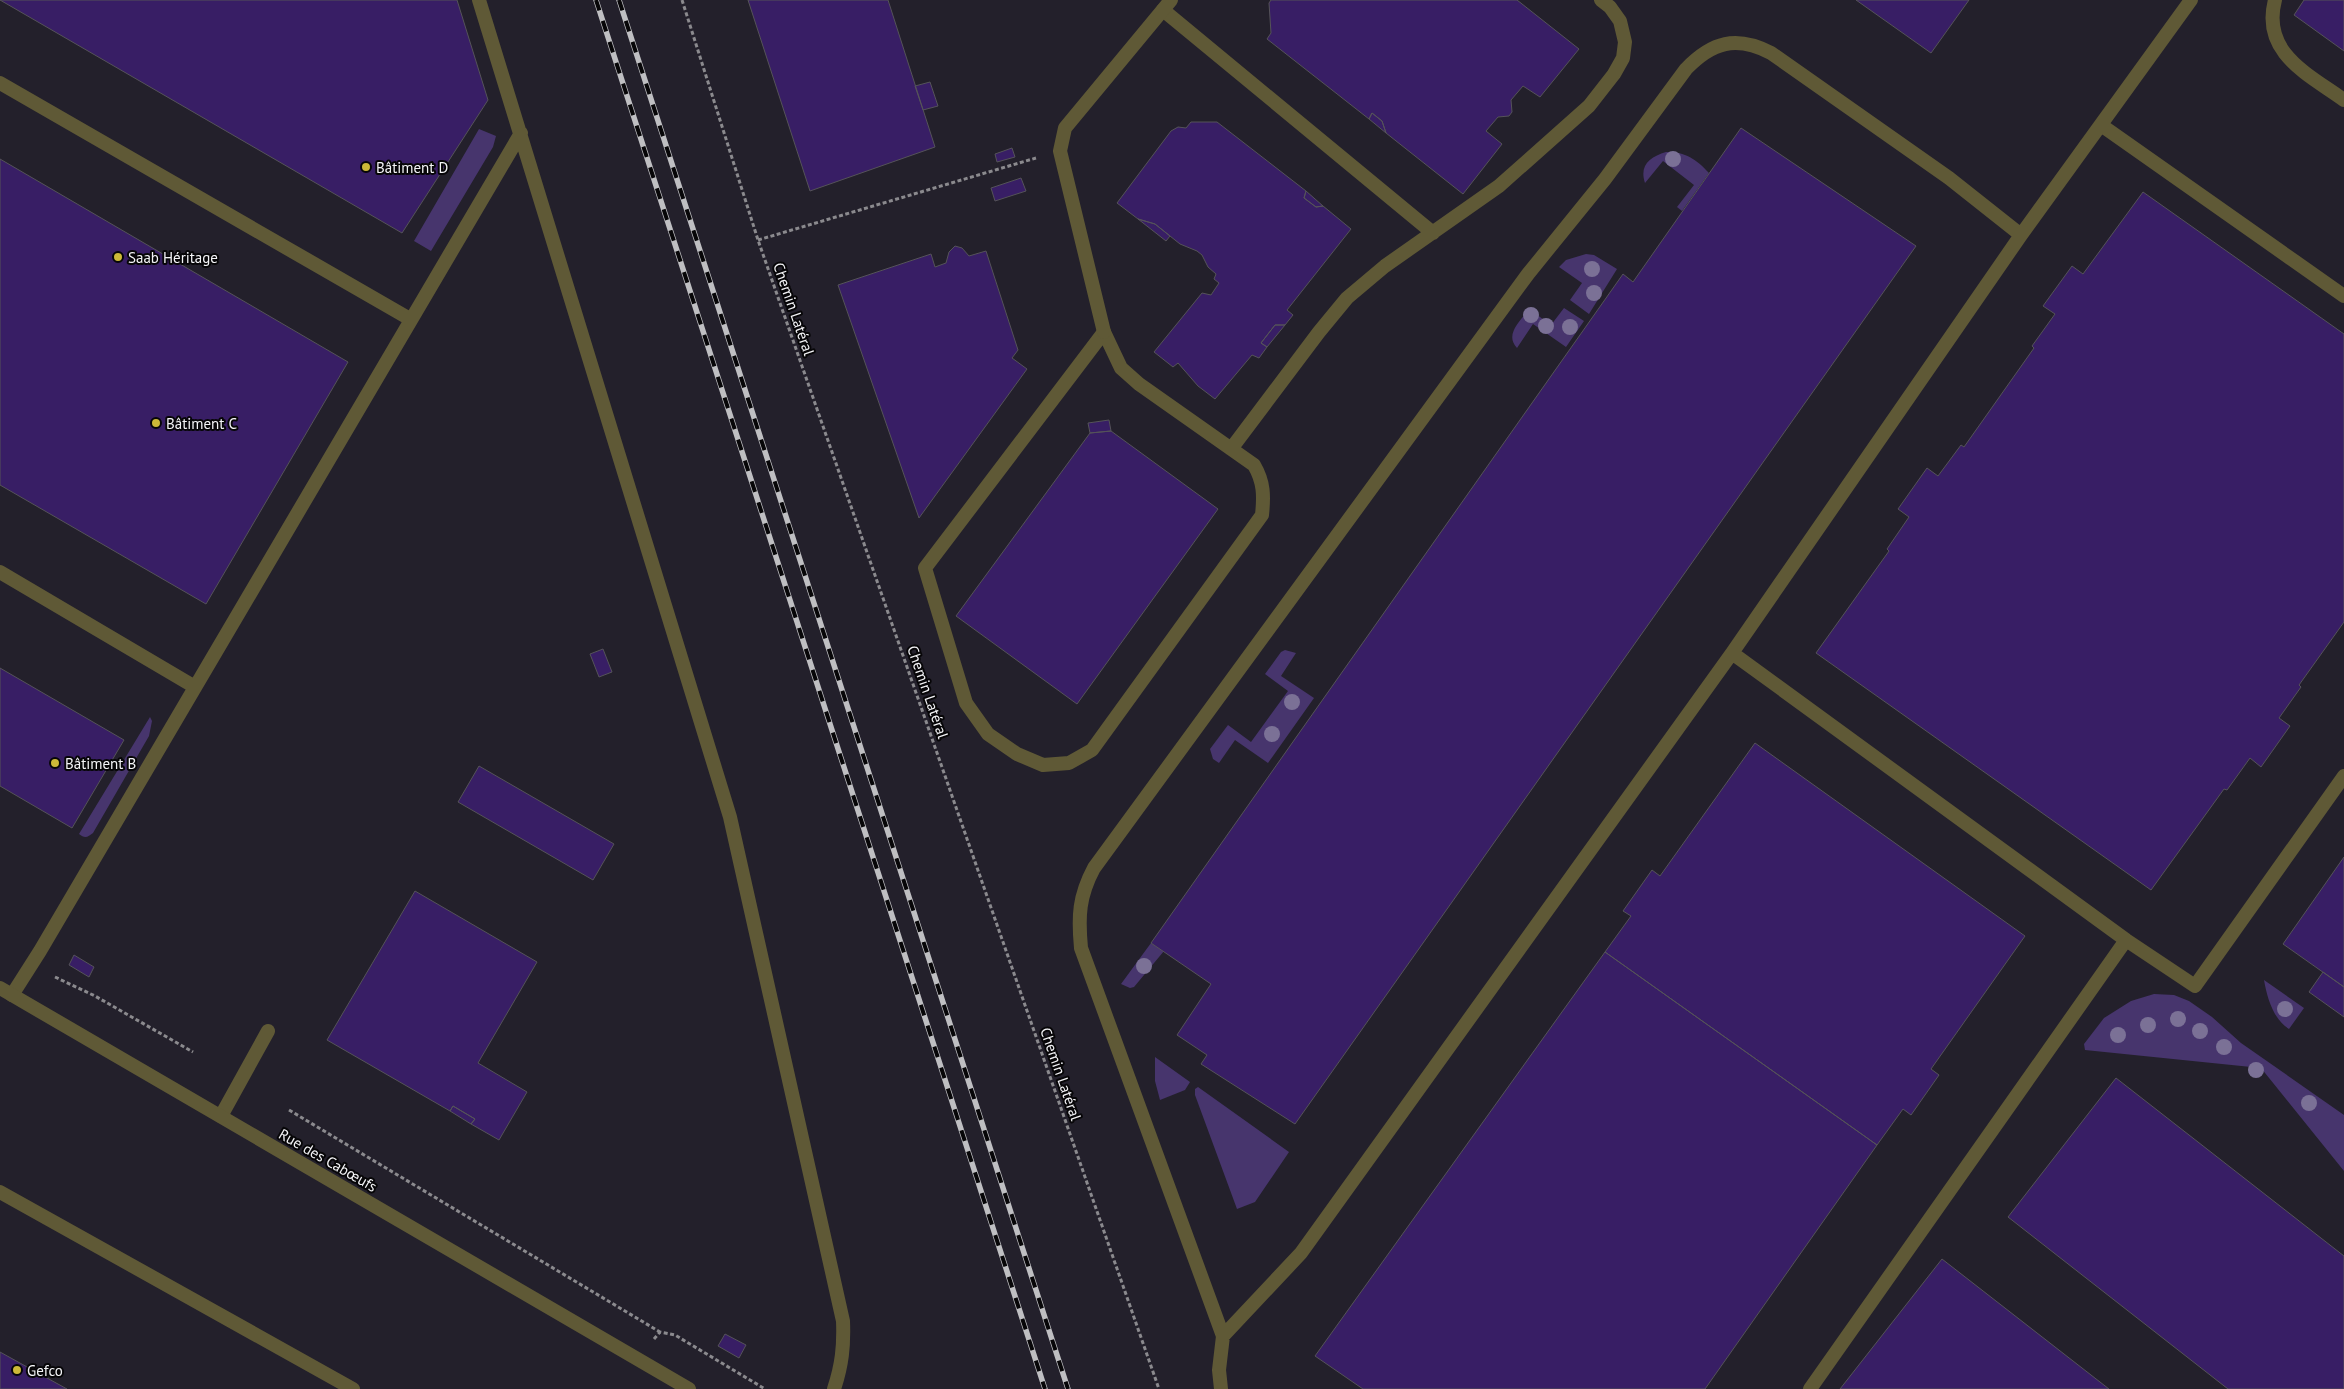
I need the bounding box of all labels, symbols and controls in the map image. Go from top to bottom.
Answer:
place label: Bâtiment D [376,158,448,177]
marker: Bâtiment D [360,161,372,173]
place label: Saab Héritage [128,248,218,267]
marker: Saab Héritage [112,251,124,263]
street label: Chemin Latéral [769,260,819,359]
place label: Bâtiment C [166,414,237,433]
marker: Bâtiment C [150,417,162,429]
street label: Chemin Latéral [903,643,953,742]
place label: Bâtiment B [65,754,136,773]
marker: Bâtiment B [49,757,61,769]
street label: Chemin Latéral [1036,1025,1086,1124]
street label: Rue des Cabœufs [275,1124,381,1196]
place label: Gefco [27,1361,63,1380]
marker: Gefco [11,1364,23,1376]

